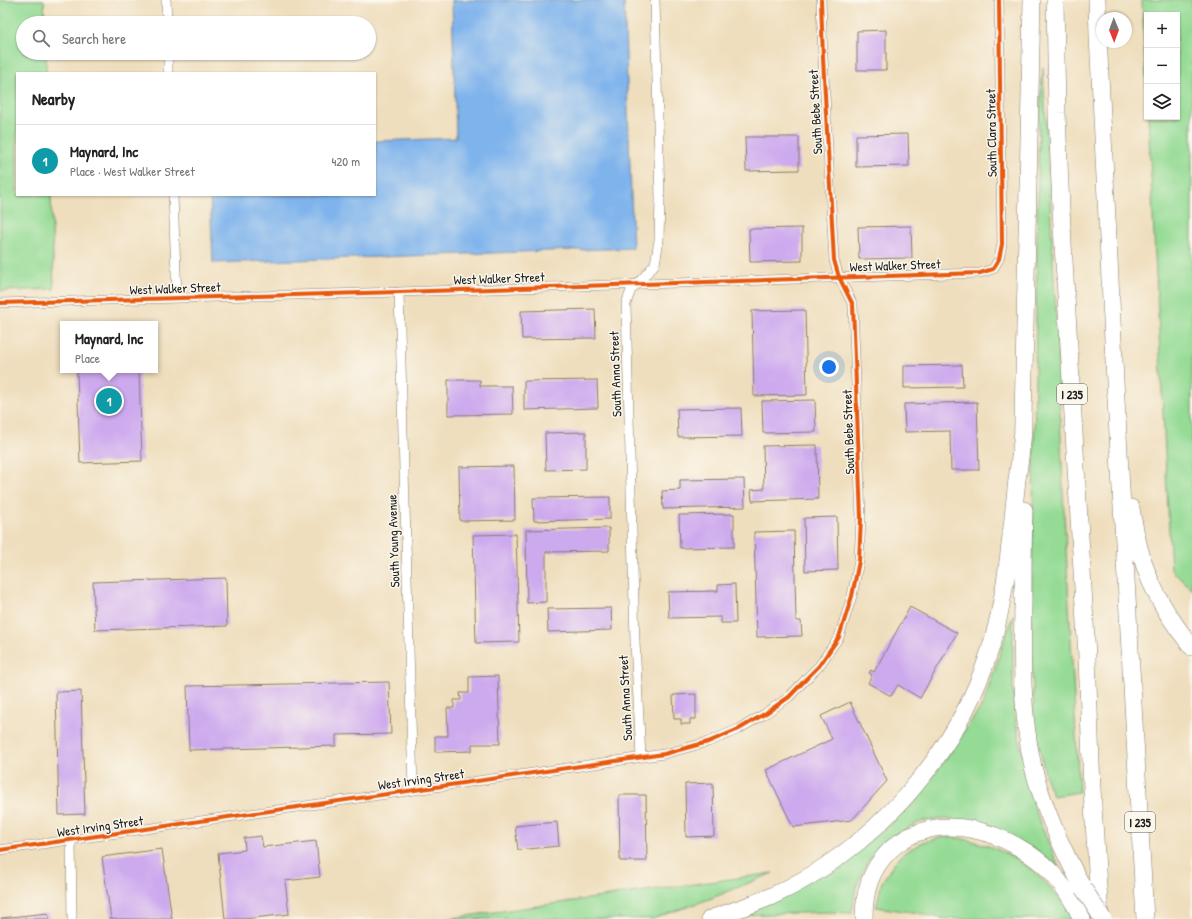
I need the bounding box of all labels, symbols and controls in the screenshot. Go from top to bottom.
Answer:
north arrow [1096,12,1132,48]
map controls [1144,12,1180,120]
button: + [1144,12,1180,48]
search box [16,16,376,60]
icon: search [30,27,52,49]
text: Search here [62,28,126,49]
button: − [1144,48,1180,84]
street label: South Bebe Street [804,69,826,155]
button: layers [1144,84,1180,120]
text: Nearby [32,87,75,110]
street label: South Clara Street [981,88,1001,177]
text: Maynard, Inc [70,141,138,162]
text: 1 [43,152,47,170]
text: 420 m [331,152,360,170]
text: Place · West Walker Street [70,162,195,180]
street label: West Walker Street [849,254,941,276]
street label: West Walker Street [453,267,545,289]
street label: West Walker Street [129,277,221,299]
popup [60,321,158,373]
text: Maynard, Inc [75,328,143,349]
street label: South Anna Street [604,330,625,417]
text: Place [75,349,100,367]
your location [819,357,839,377]
road number: I 235 [1057,384,1087,404]
pin: 1 [96,386,122,416]
street label: South Bebe Street [838,389,858,475]
street label: South Young Avenue [382,494,404,588]
street label: South Anna Street [614,654,636,741]
street label: West Irving Street [377,764,466,794]
street label: West Irving Street [56,811,145,841]
road number: I 235 [1125,812,1155,832]

